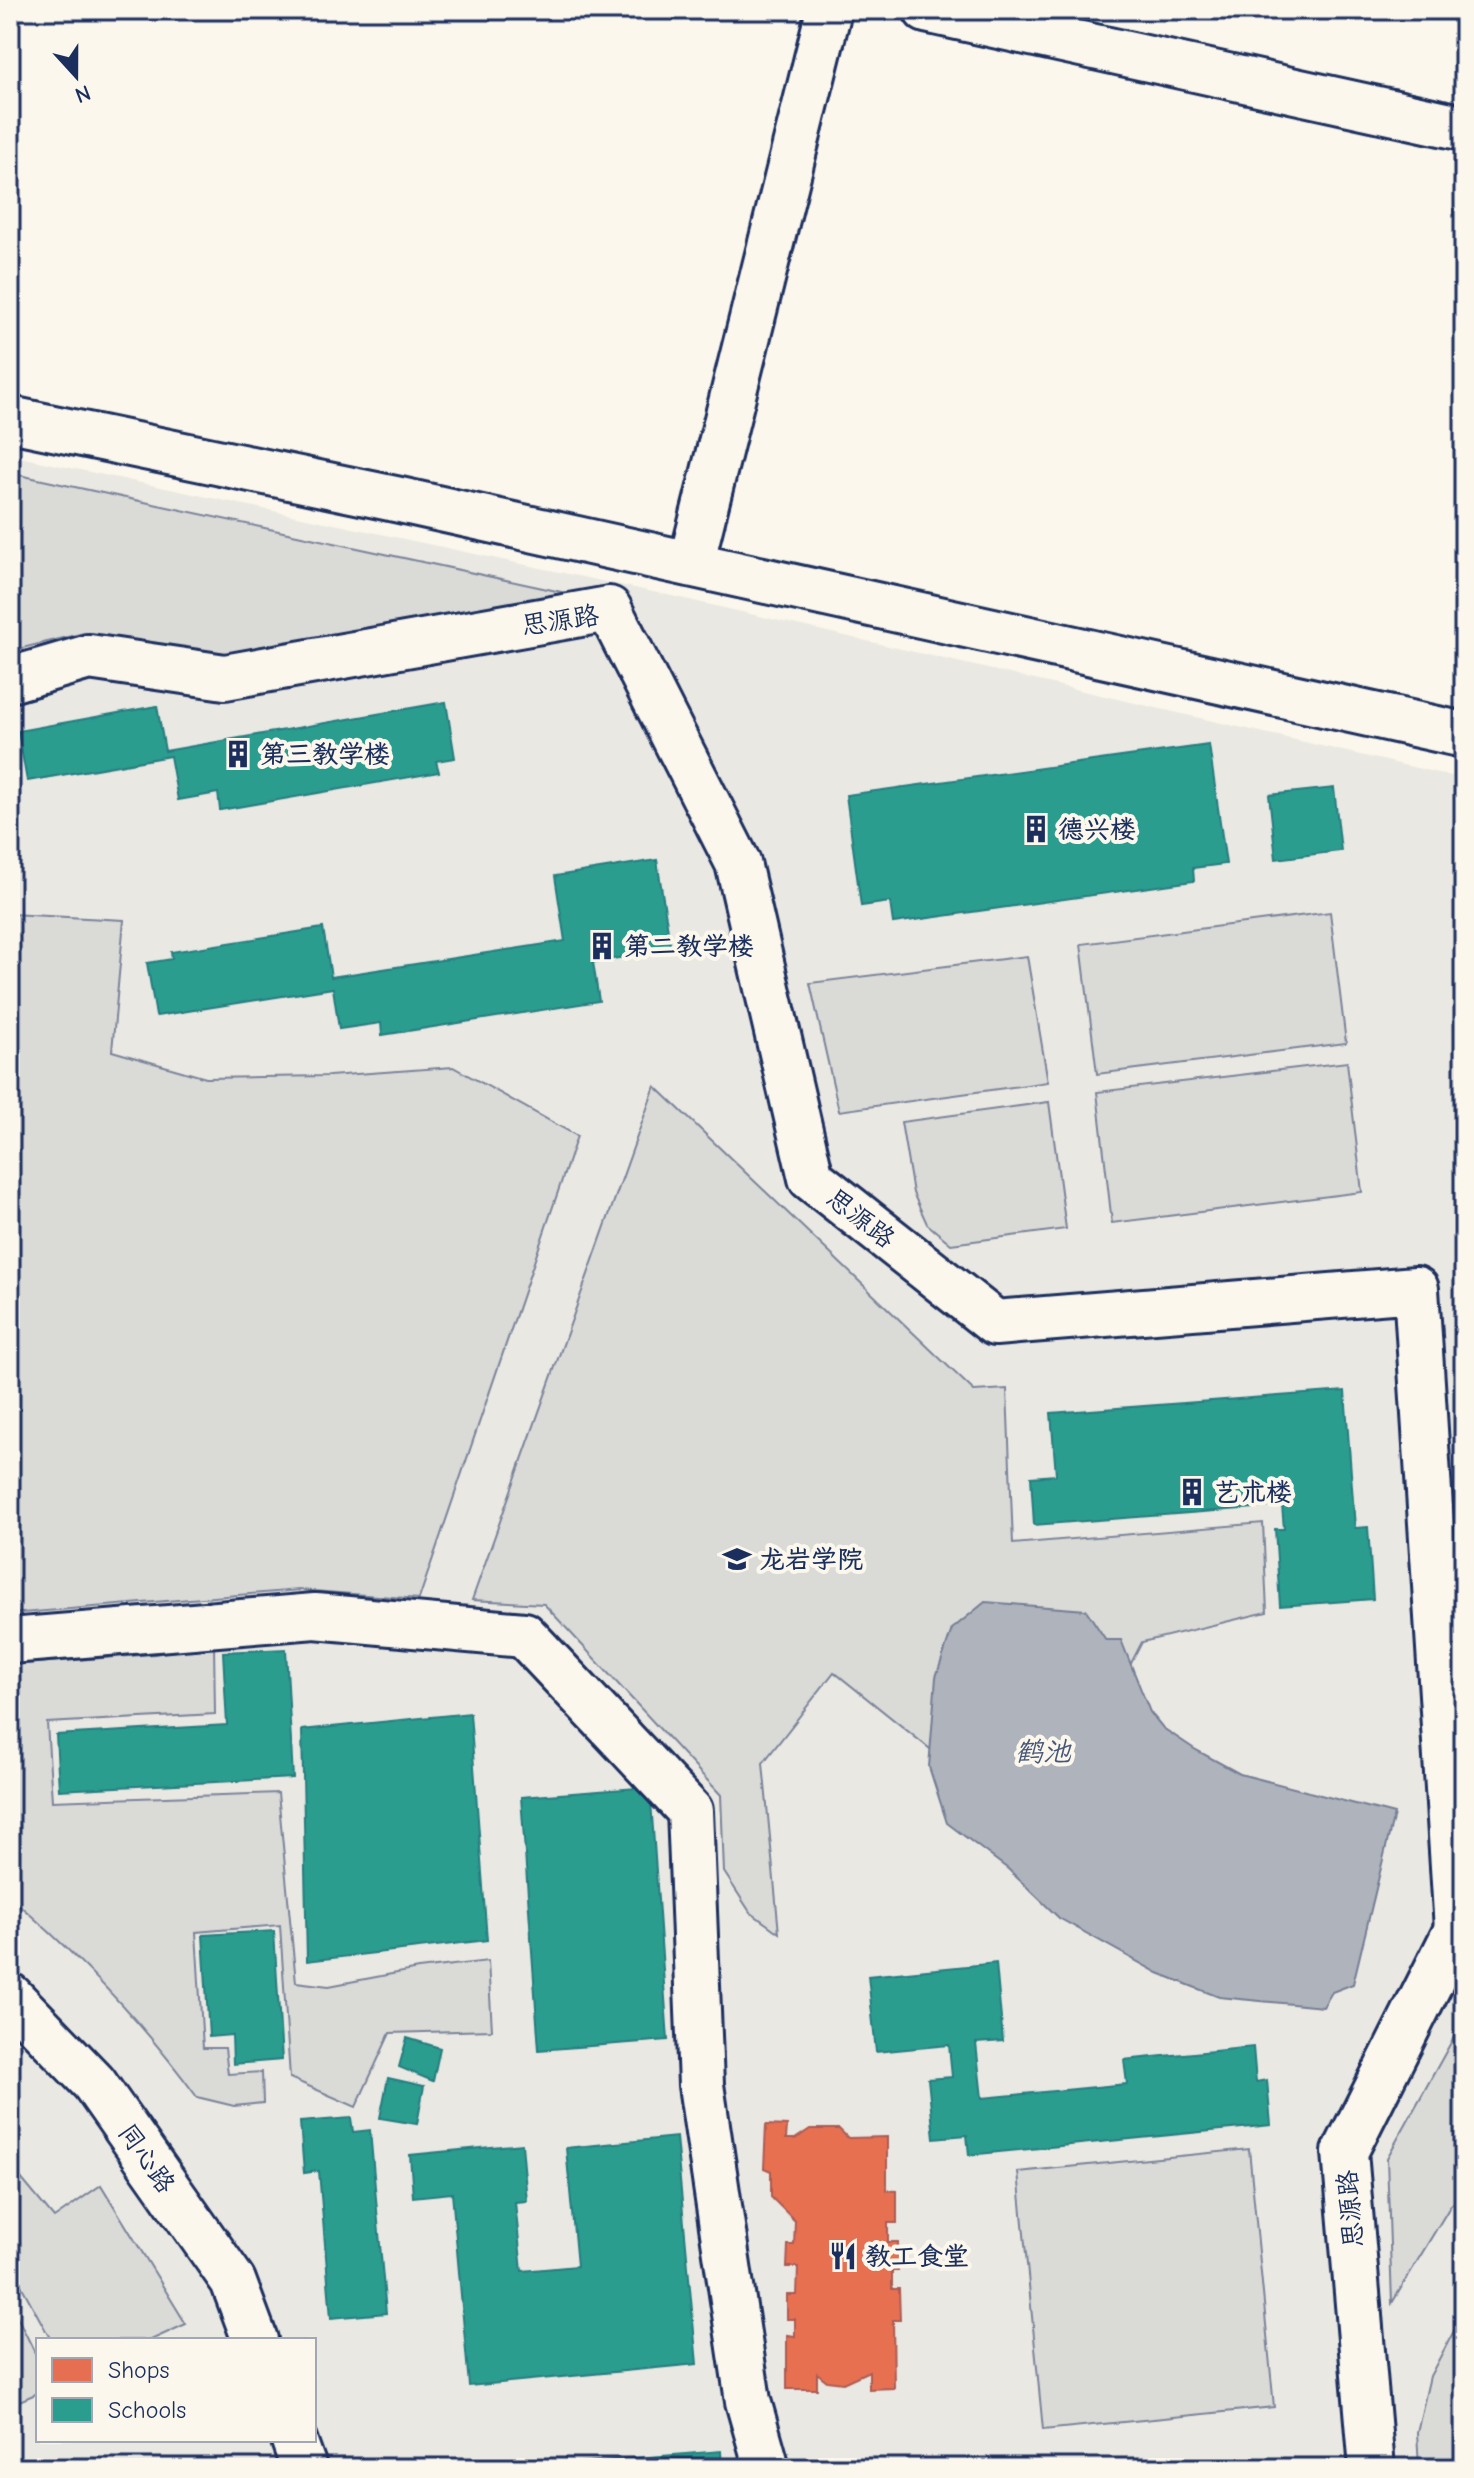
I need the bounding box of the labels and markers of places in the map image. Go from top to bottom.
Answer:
building icon: 第三教学楼 [223,739,253,769]
place label: 第三教学楼 [260,740,390,770]
building icon: 德兴楼 [1021,814,1051,844]
place label: 德兴楼 [1058,815,1136,845]
building icon: 第二教学楼 [587,931,617,961]
place label: 第二教学楼 [624,932,754,962]
building icon: 艺术楼 [1177,1477,1207,1507]
place label: 艺术楼 [1214,1478,1292,1508]
school or university icon: 龙岩学院 [722,1544,752,1574]
place label: 龙岩学院 [759,1545,863,1575]
restaurant icon: 教工食堂 [828,2241,858,2271]
place label: 教工食堂 [865,2242,969,2272]

